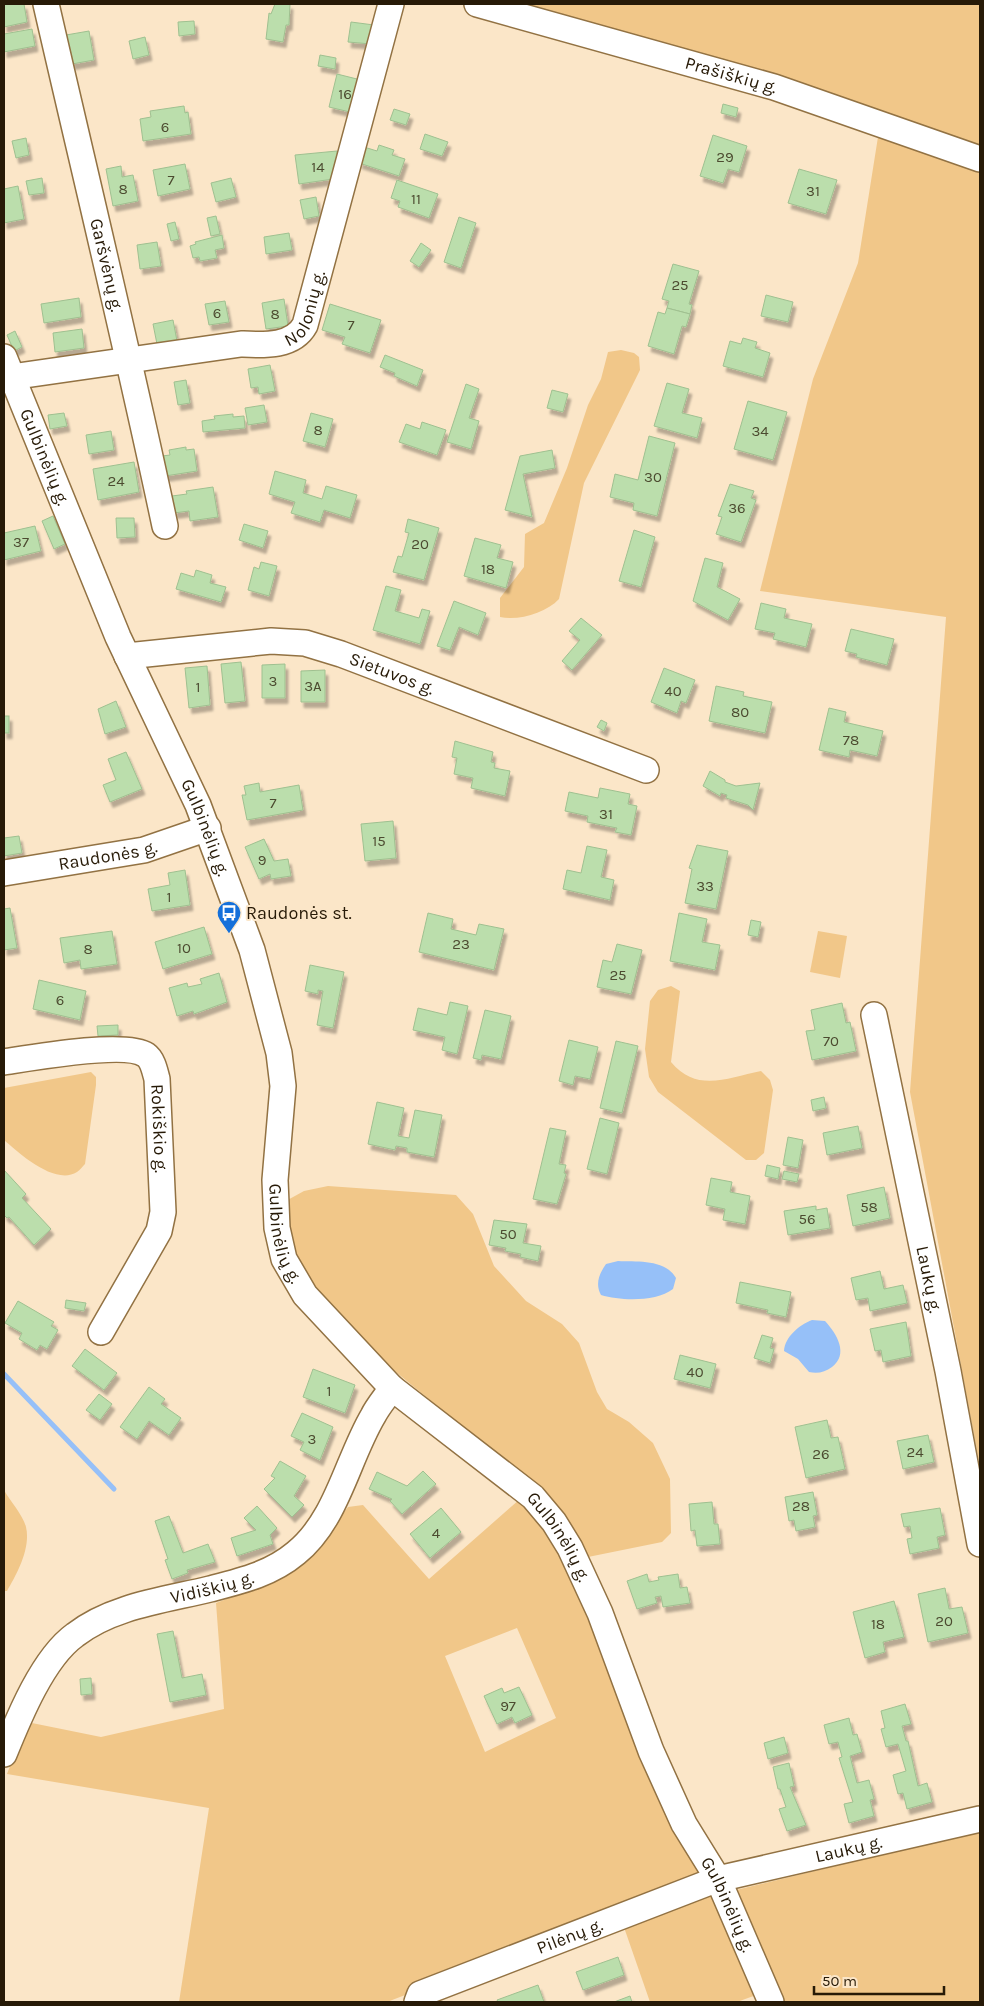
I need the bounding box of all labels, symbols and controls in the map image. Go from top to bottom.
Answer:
street label: Prašiškių g. [683,52,780,98]
house number: 16 [338,85,352,103]
house number: 6 [161,118,169,136]
house number: 29 [716,148,734,166]
house number: 14 [311,158,325,176]
house number: 7 [167,171,175,189]
house number: 8 [118,180,128,198]
house number: 31 [806,182,820,200]
house number: 11 [411,190,421,208]
street label: Garšvėnų g. [85,216,128,314]
street label: Nolonių g. [281,268,330,351]
house number: 25 [671,276,689,294]
house number: 6 [213,304,221,322]
house number: 8 [270,305,280,323]
house number: 7 [347,316,355,334]
street label: Gulbinėlių g. [15,405,74,509]
house number: 8 [313,421,323,439]
house number: 34 [751,422,769,440]
house number: 30 [644,468,662,486]
house number: 24 [107,472,125,490]
house number: 36 [728,499,746,517]
house number: 37 [13,533,29,551]
house number: 20 [411,535,429,553]
house number: 18 [481,560,495,578]
street label: Sietuvos g. [346,647,438,700]
house number: 3 [269,672,277,690]
house number: 3A [304,677,322,695]
house number: 1 [196,678,200,696]
house number: 40 [664,682,682,700]
house number: 80 [731,703,749,721]
house number: 78 [843,731,859,749]
street label: Gulbinėlių g. [176,775,234,879]
house number: 7 [269,794,277,812]
house number: 31 [599,805,613,823]
house number: 15 [372,832,386,850]
street label: Raudonės g. [57,835,160,875]
house number: 9 [258,851,266,869]
house number: 33 [696,877,714,895]
house number: 1 [167,888,171,906]
bus stop icon: Raudonės st. [216,900,242,934]
place label: Raudonės st. [246,902,352,924]
house number: 23 [452,935,470,953]
house number: 10 [177,939,191,957]
house number: 8 [83,940,93,958]
house number: 25 [609,966,627,984]
house number: 6 [56,991,64,1009]
house number: 70 [823,1032,839,1050]
street label: Rokiškio g. [146,1084,172,1173]
street label: Gulbinėlių g. [264,1183,307,1287]
house number: 58 [860,1198,878,1216]
house number: 56 [798,1210,816,1228]
house number: 50 [499,1225,517,1243]
street label: Laukų g. [911,1244,947,1315]
house number: 40 [686,1363,704,1381]
house number: 1 [327,1382,331,1400]
house number: 3 [308,1430,316,1448]
house number: 24 [906,1443,924,1461]
house number: 26 [812,1445,830,1463]
street label: Gulbinėlių g. [522,1487,595,1585]
house number: 28 [792,1497,810,1515]
house number: 4 [432,1524,441,1542]
street label: Vidiškių g. [168,1566,257,1609]
house number: 20 [935,1612,953,1630]
house number: 18 [871,1615,885,1633]
house number: 97 [500,1697,516,1715]
street label: Laukų g. [813,1831,884,1867]
street label: Gulbinėlių g. [696,1853,759,1955]
street label: Pilėnų g. [534,1914,606,1959]
scale bar [814,1964,944,1996]
text: 50 m [822,1972,857,1990]

